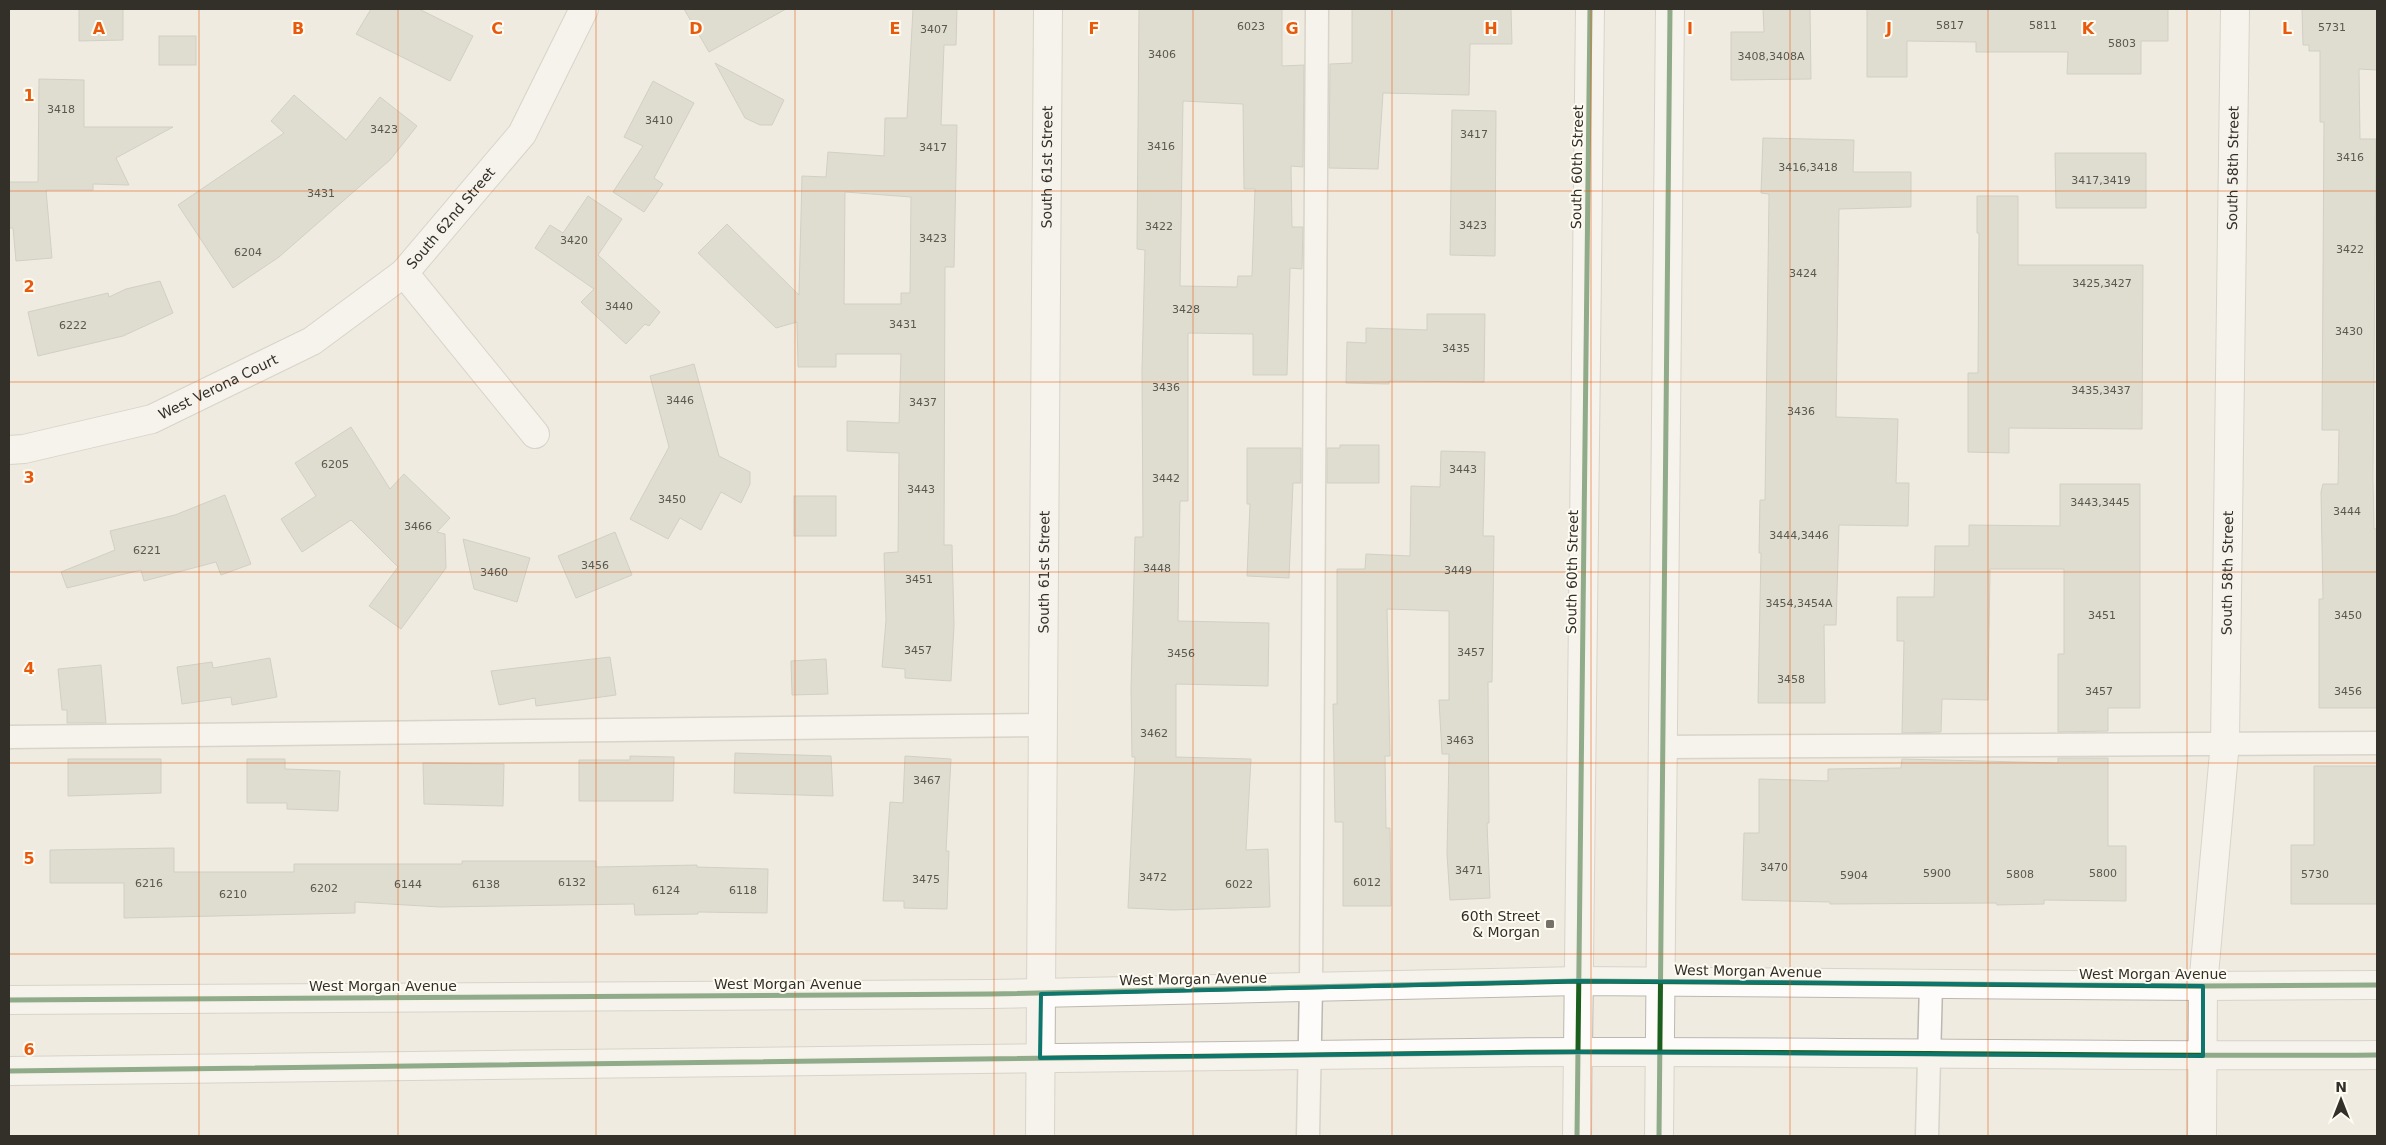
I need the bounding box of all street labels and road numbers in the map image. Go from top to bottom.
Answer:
street label: South 60th Street [1568,104,1586,229]
street label: South 61st Street [1038,105,1055,229]
street label: South 58th Street [2224,105,2242,230]
street label: South 62nd Street [403,164,498,272]
street label: West Verona Court [156,351,281,423]
street label: South 60th Street [1563,509,1581,634]
street label: South 61st Street [1036,510,1052,633]
street label: South 58th Street [2218,510,2236,635]
street label: West Morgan Avenue [1674,962,1822,980]
street label: West Morgan Avenue [2079,966,2227,982]
street label: West Morgan Avenue [1119,970,1267,988]
street label: West Morgan Avenue [714,976,862,992]
street label: West Morgan Avenue [309,978,457,994]

